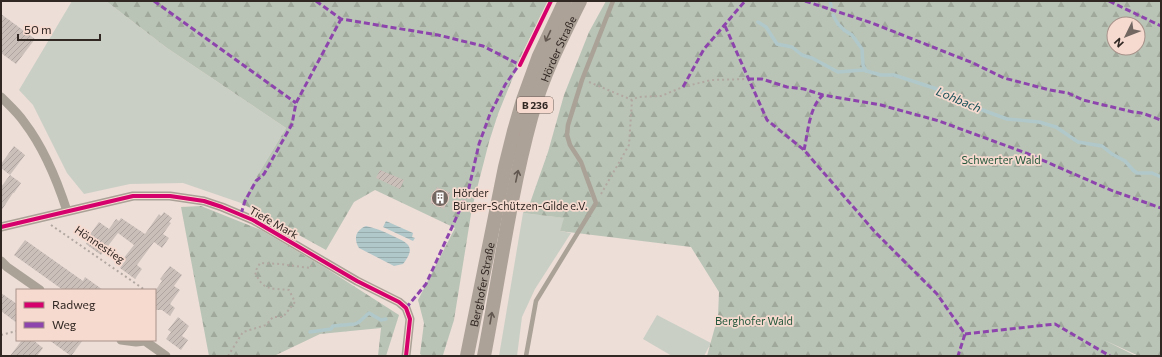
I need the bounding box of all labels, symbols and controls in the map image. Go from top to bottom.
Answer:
street label: Hörder Straße [537,13,578,84]
scale bar [18,16,100,42]
north arrow [1106,16,1146,56]
text: 50 m [24,22,52,36]
one-way arrow [544,30,551,42]
text: N [1111,36,1126,51]
water label: Lohbach [935,83,984,115]
road number: B 236 [517,97,553,113]
park label: Schwerter Wald [961,153,1041,166]
one-way arrow [514,170,522,183]
place label: Hörder Bürger-Schützen-Gilde e.V. [453,186,588,212]
building icon: Hörder Bürger-Schützen-Gilde e.V. [430,188,450,208]
street label: Tiefe Mark [247,203,301,241]
street label: Hönnestieg [73,223,127,265]
street label: Berghofer Straße [467,241,496,328]
legend [16,289,156,341]
text: Radweg [52,297,96,311]
one-way arrow [487,312,495,325]
park label: Berghofer Wald [715,314,793,327]
text: Weg [52,317,77,331]

